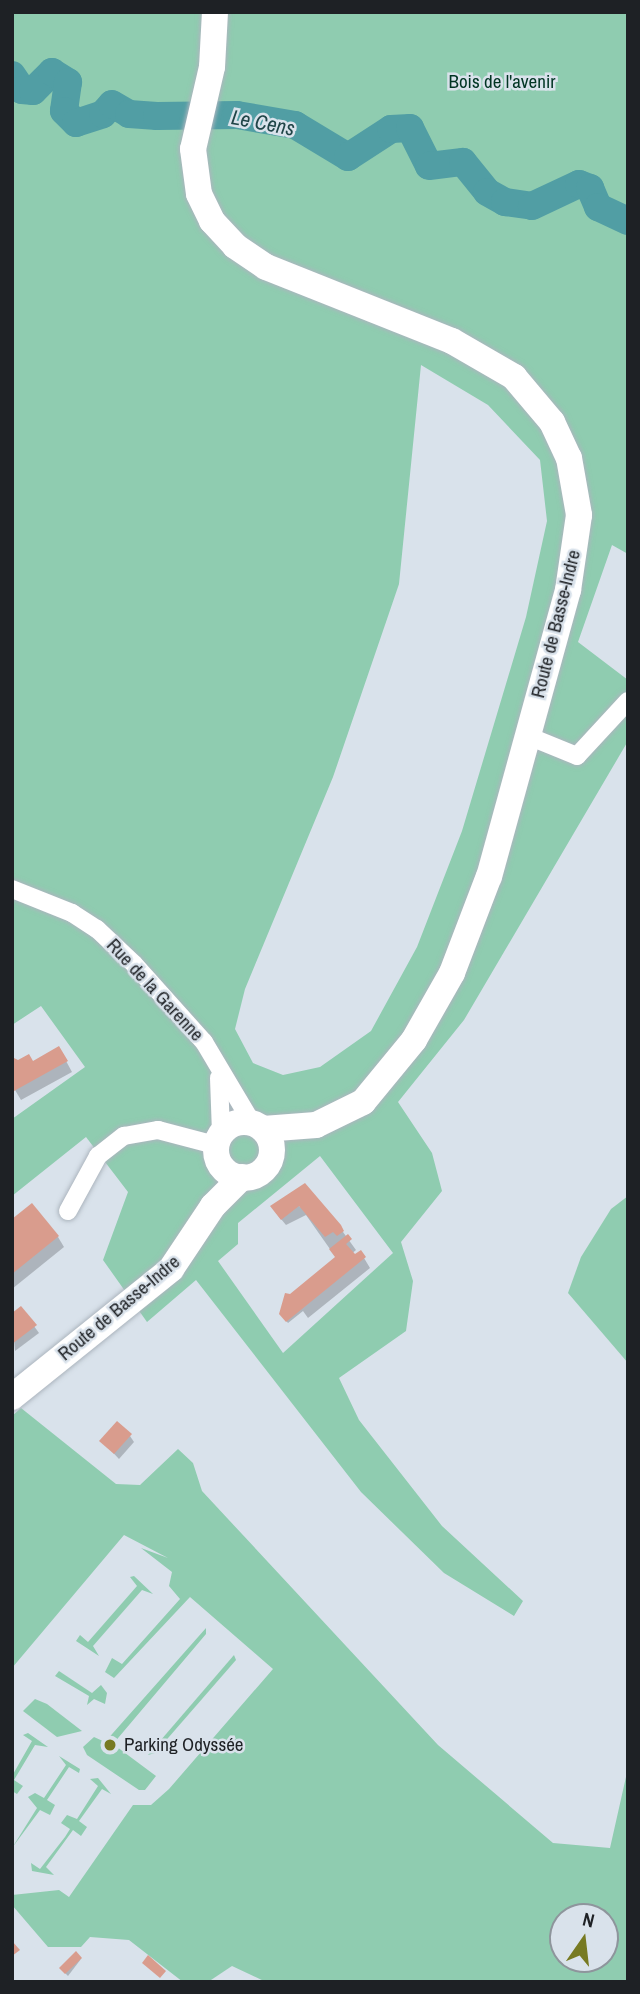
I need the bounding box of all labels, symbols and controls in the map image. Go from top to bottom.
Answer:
park label: Bois de l'avenir [449,71,555,93]
water label: Le Cens [229,105,297,141]
street label: Route de Basse-Indre [527,548,585,700]
street label: Rue de la Garenne [102,934,208,1046]
street label: Route de Basse-Indre [54,1251,184,1365]
place label: Parking Odyssée [124,1734,244,1756]
marker: Parking Odyssée [102,1737,118,1753]
north arrow [549,1903,619,1973]
text: N [580,1906,597,1934]

